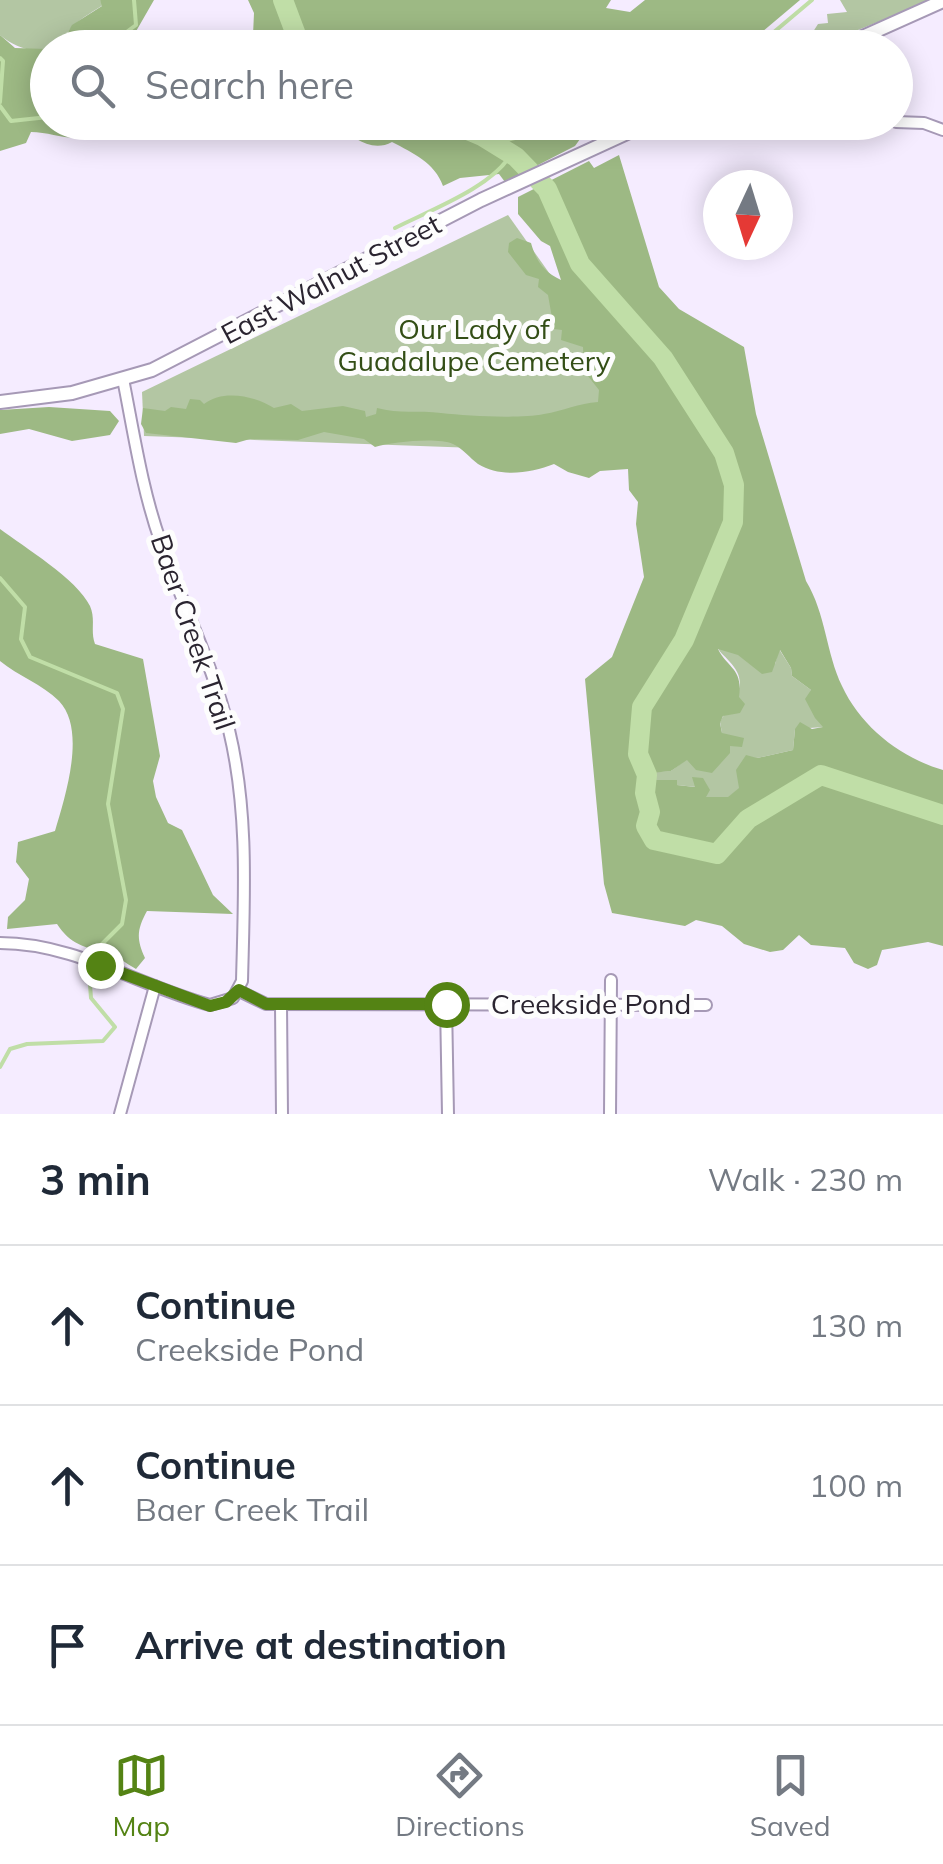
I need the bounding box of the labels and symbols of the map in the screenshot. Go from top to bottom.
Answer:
north arrow [703,170,793,260]
street label: East Walnut Street [215,206,447,351]
park label: Our Lady of Guadalupe Cemetery [337,311,611,378]
street label: Baer Creek Trail [144,529,243,734]
route end [78,943,124,989]
route start [424,982,470,1028]
street label: Creekside Pond [491,986,691,1021]

